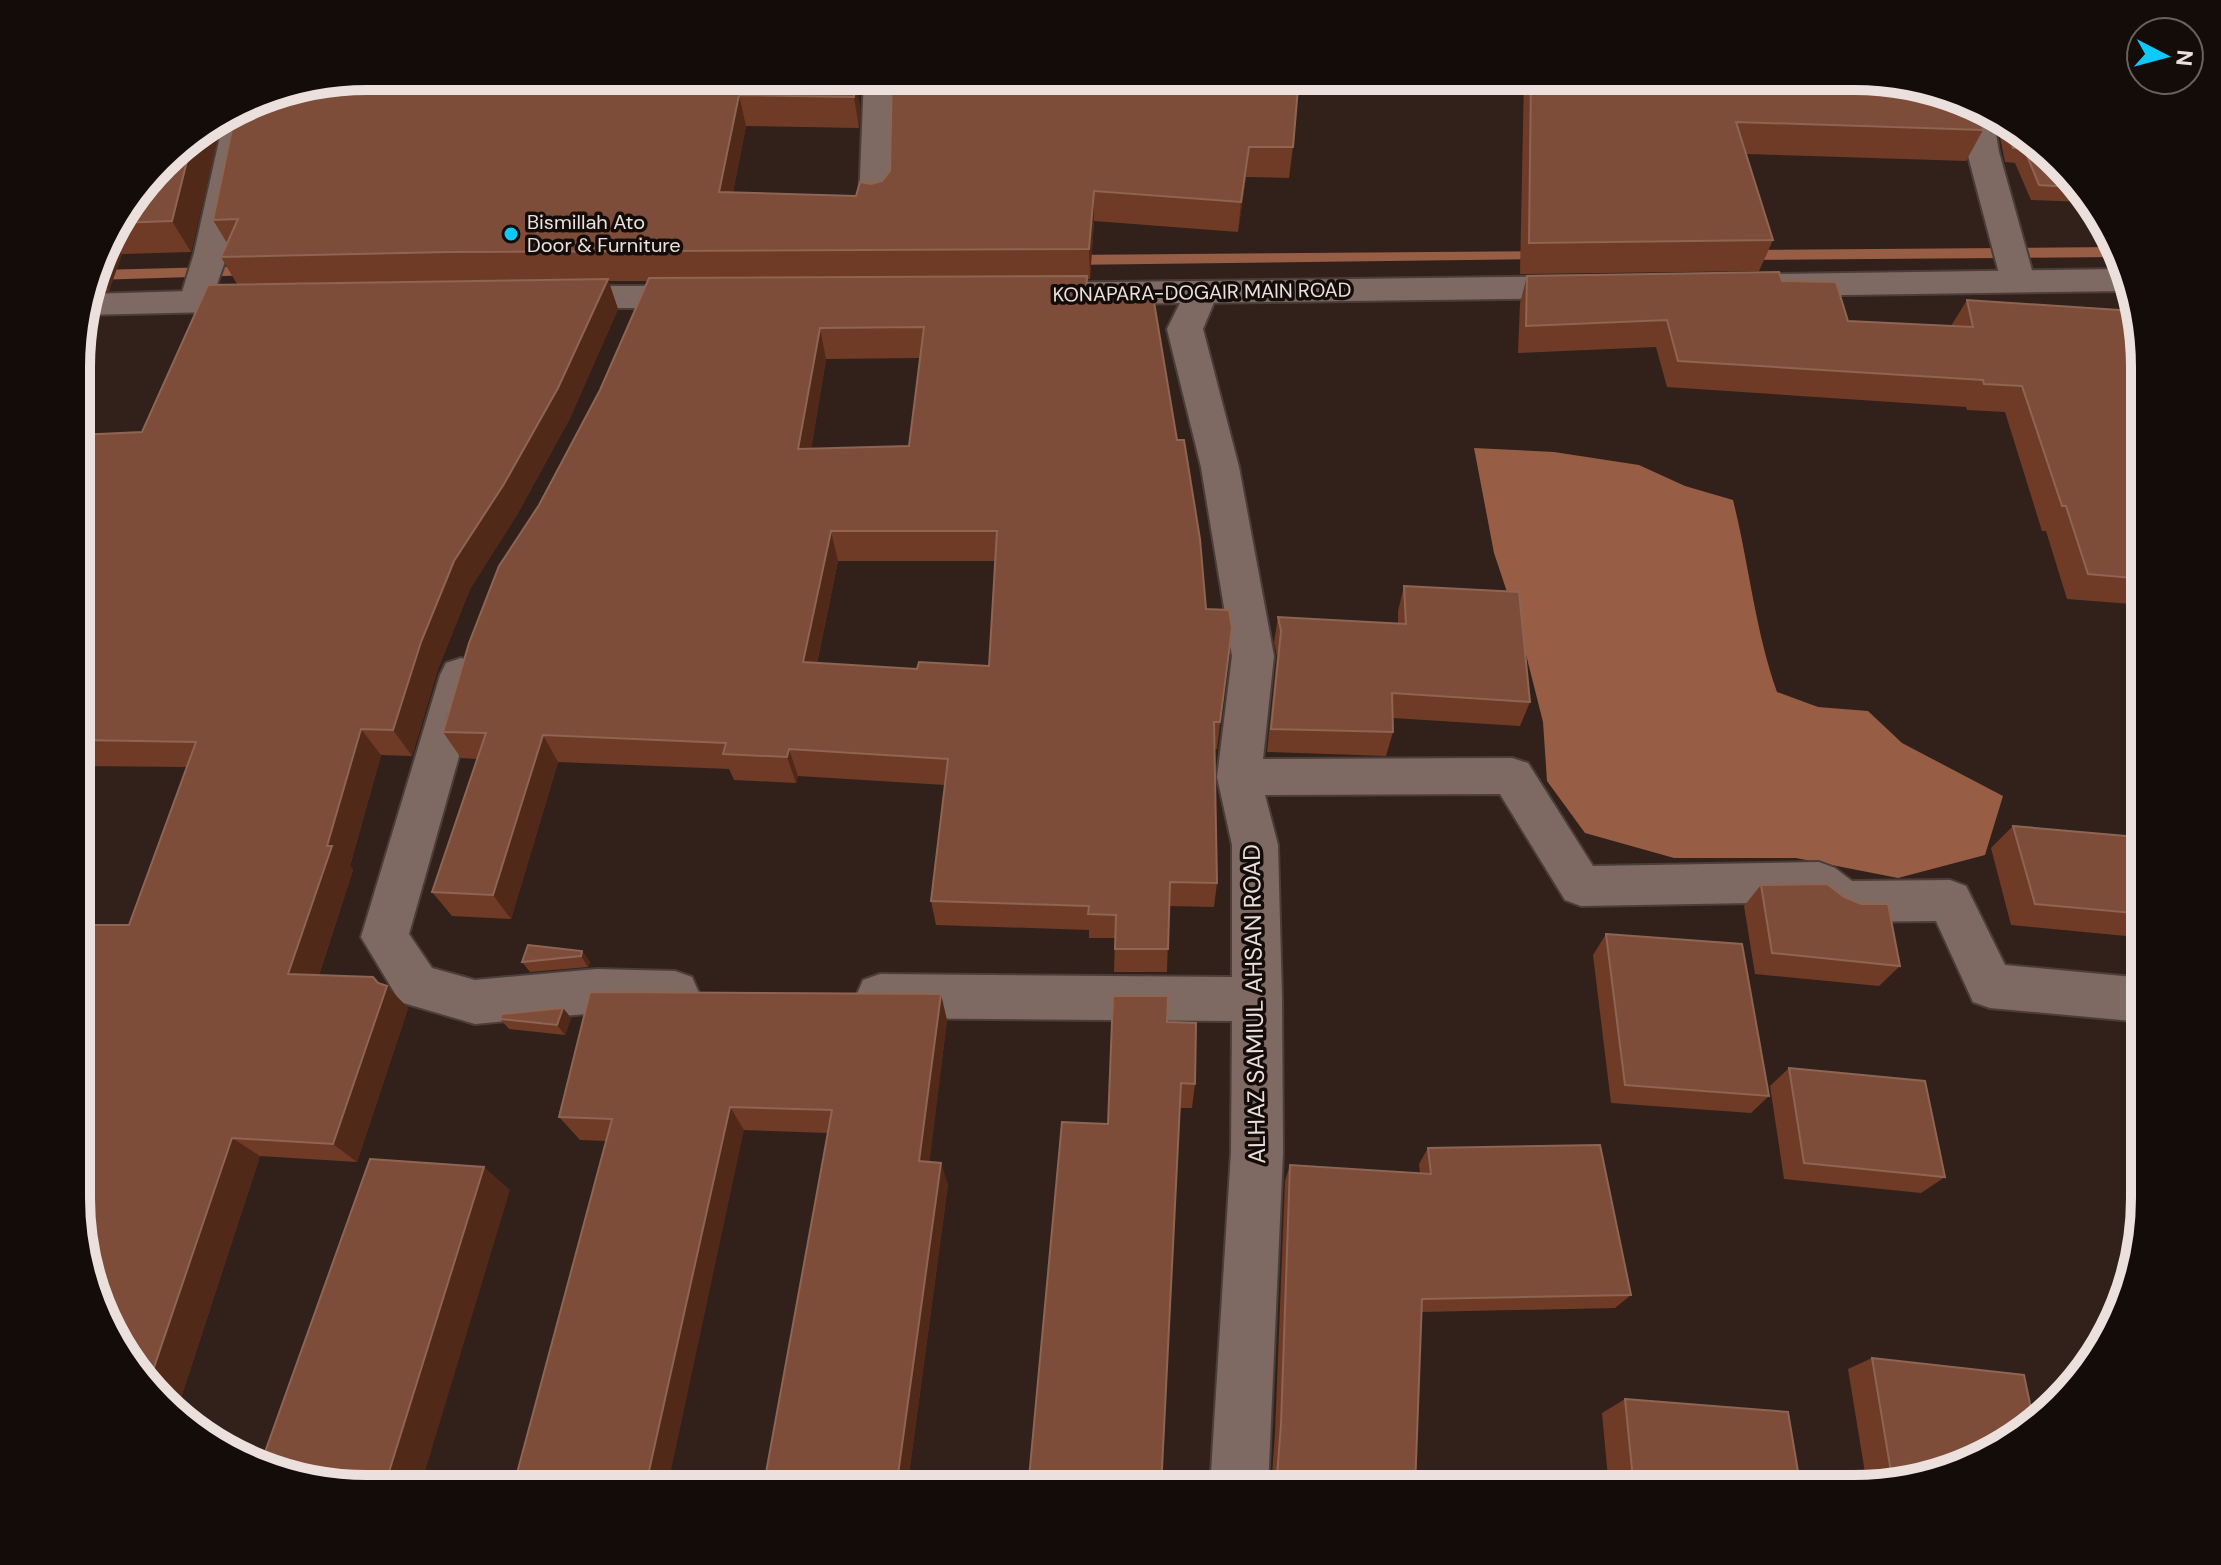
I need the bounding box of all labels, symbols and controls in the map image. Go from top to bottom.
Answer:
north arrow [2125,16,2205,96]
text: N [2169,49,2200,68]
place label: Bismillah Ato Door & Furniture [527,209,681,258]
marker: Bismillah Ato Door & Furniture [502,225,520,243]
street label: KONAPARA-DOGAIR MAIN ROAD [1052,276,1352,308]
street label: ALHAZ SAMIUL AHSAN ROAD [1236,844,1272,1164]

